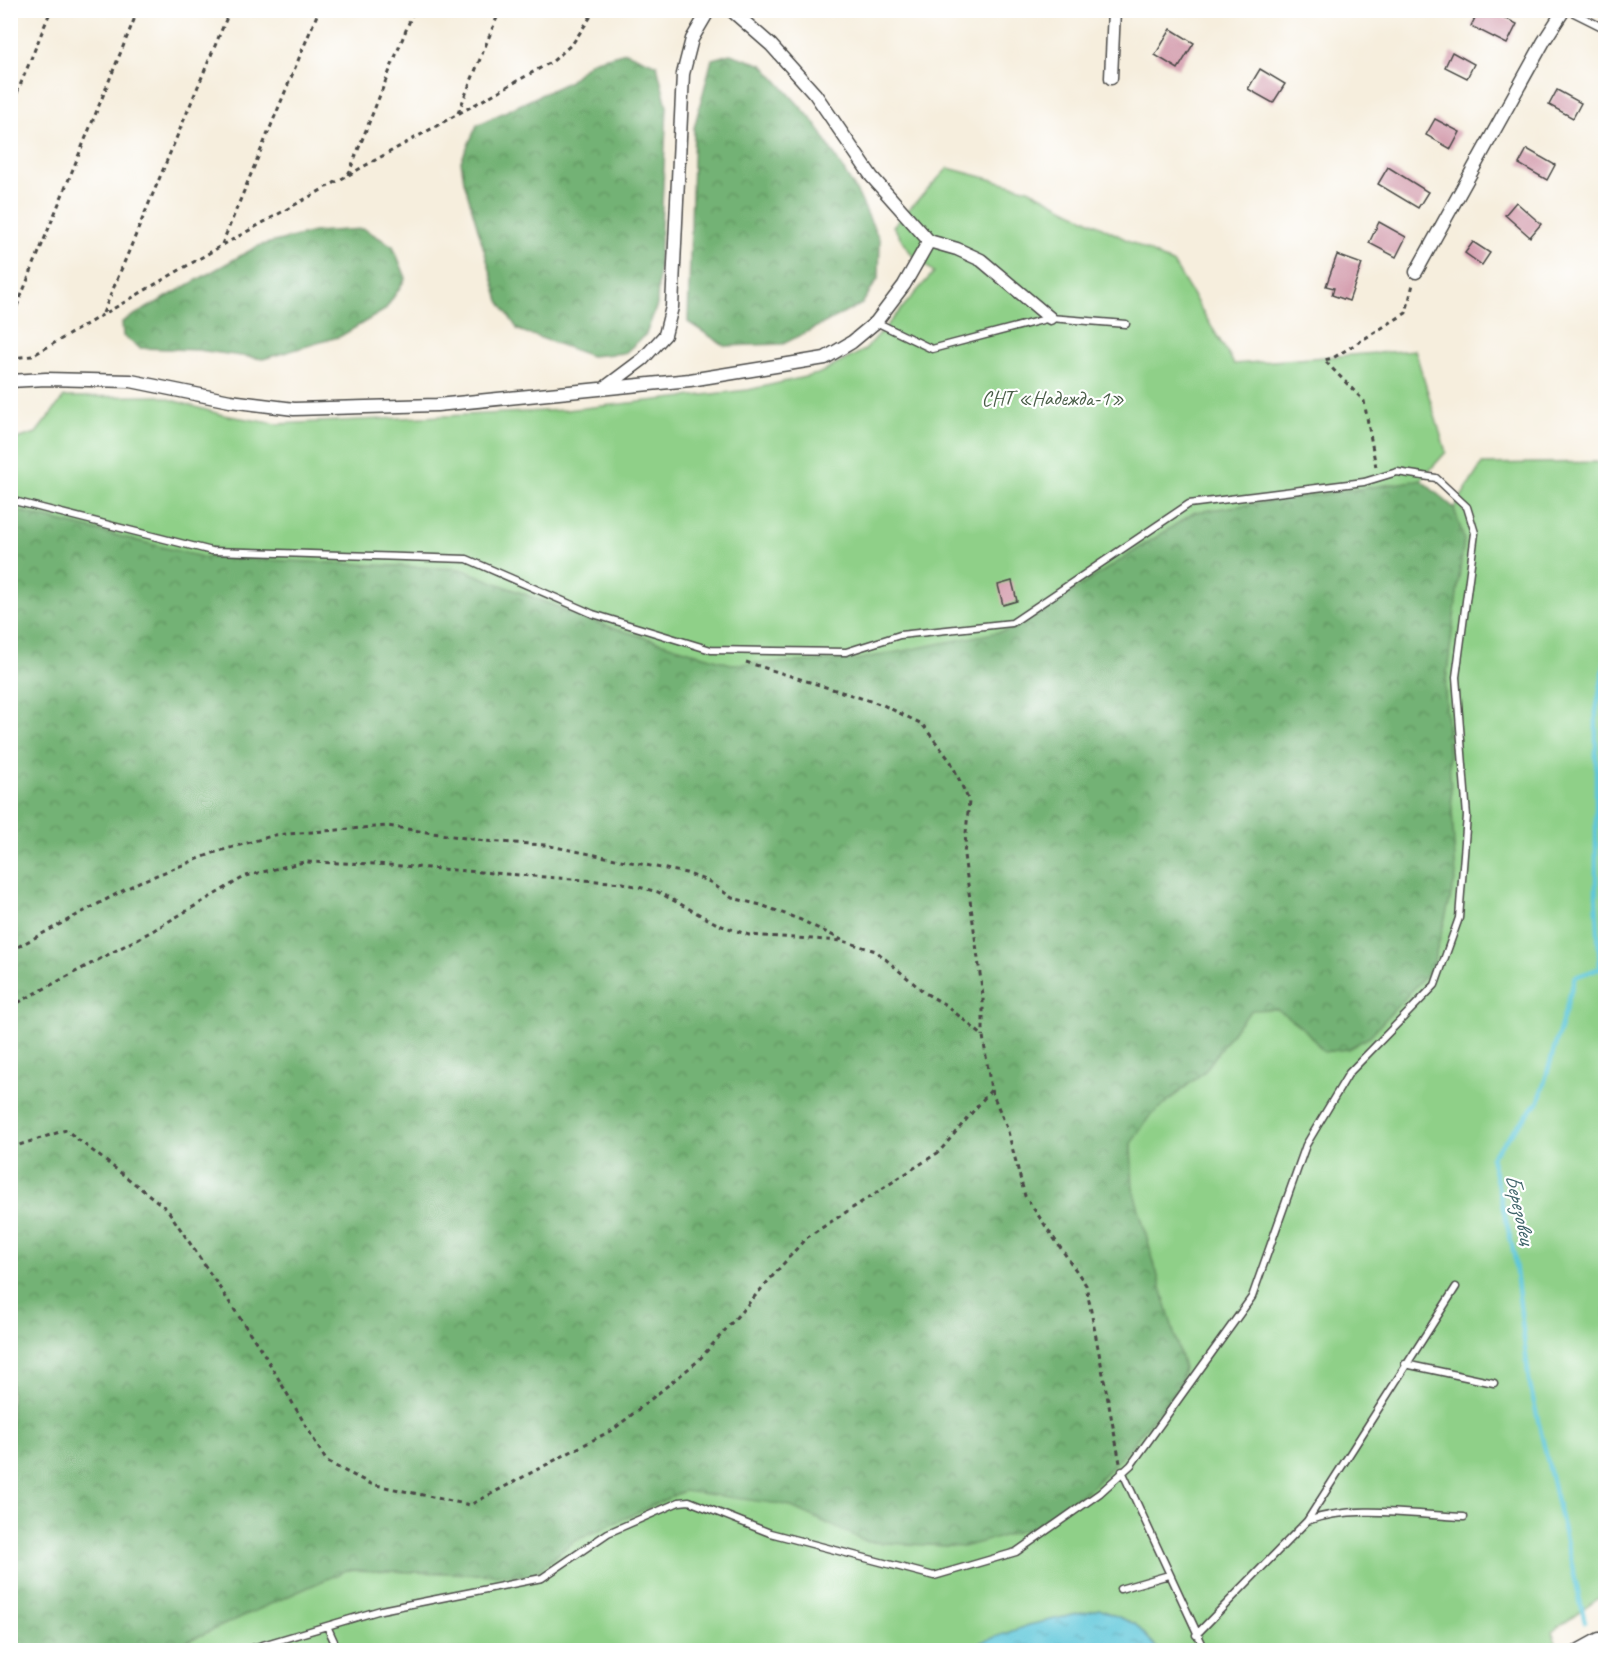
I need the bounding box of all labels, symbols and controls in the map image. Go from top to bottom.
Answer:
park label: СНТ «Надежда-1» [982,385,1125,411]
water label: Березовец [1498,1171,1542,1250]

